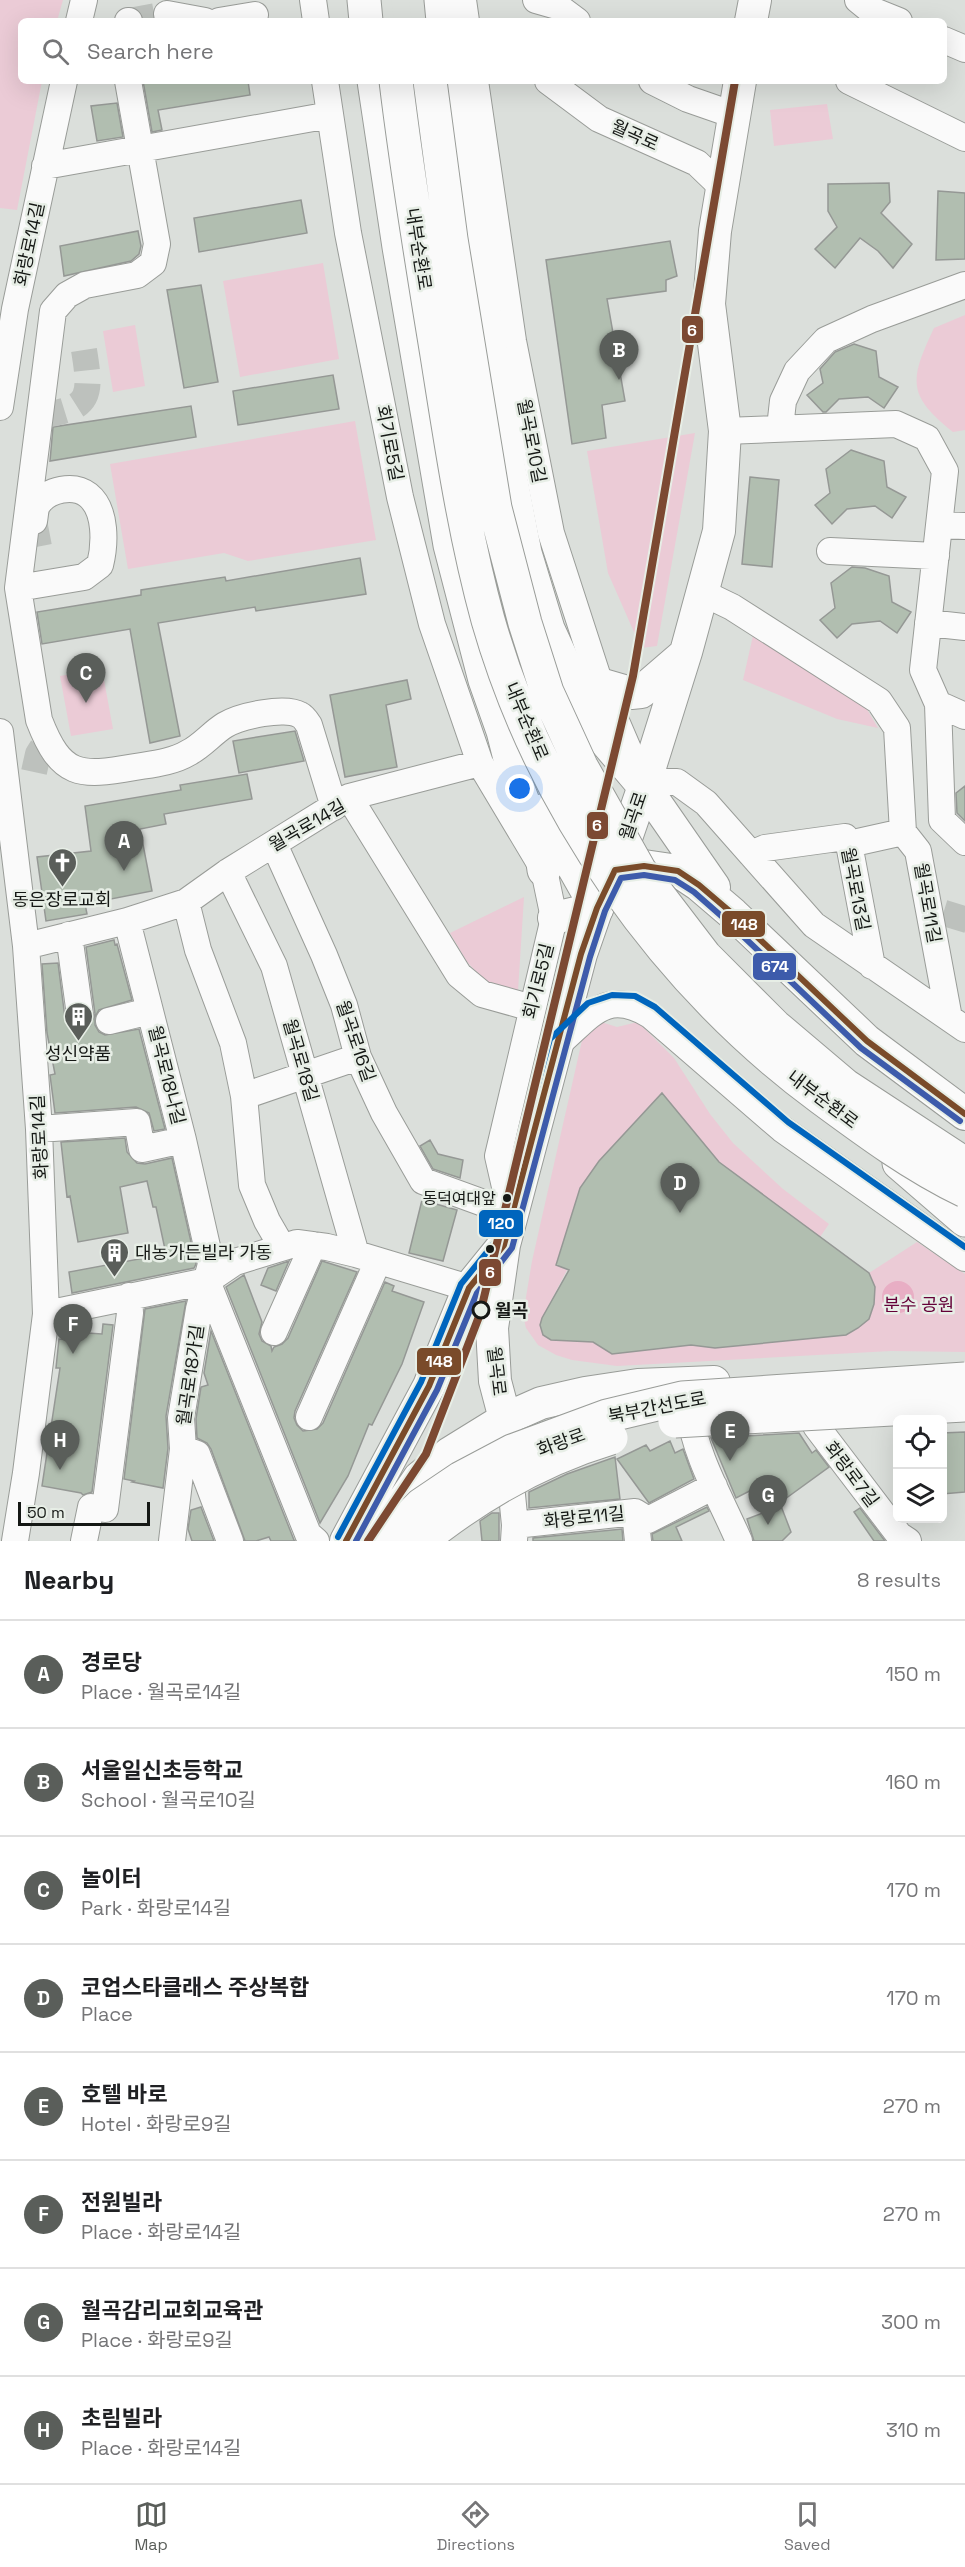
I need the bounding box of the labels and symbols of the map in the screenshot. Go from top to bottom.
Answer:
street label: 월곡로 [608,114,662,156]
street label: 화랑로14길 [9,200,49,288]
street label: 내부순환로 [401,206,437,292]
line badge: 6 [681,315,704,344]
text: 6 [687,320,697,341]
pin: B [600,330,638,380]
street label: 월곡로10길 [513,397,551,485]
street label: 회기로5길 [371,403,409,483]
pin: C [66,654,106,703]
street label: 내부순환로 [500,678,554,764]
your location [505,774,534,803]
street label: 월곡로 [614,789,652,843]
street label: 월곡로14길 [264,794,350,856]
line badge: 6 [586,811,609,840]
text: 6 [592,815,602,836]
pin: A [104,822,144,871]
street label: 월곡로13길 [837,845,875,933]
church icon: 동은장로교회 [46,846,78,888]
street label: 월곡로11길 [910,861,946,945]
place label: 동은장로교회 [12,888,112,911]
line badge: 148 [721,910,766,938]
text: 148 [730,914,758,935]
street label: 회기로5길 [518,941,558,1021]
line badge: 674 [752,952,797,981]
text: 674 [761,956,789,977]
street label: 월곡로16길 [331,997,381,1085]
building icon: 성신약품 [62,1000,94,1042]
street label: 월곡로18길 [278,1016,324,1104]
street label: 월곡로18나길 [144,1023,190,1127]
place label: 성신약품 [45,1042,111,1065]
street label: 내부순환로 [783,1065,863,1133]
street label: 화랑로14길 [25,1094,53,1180]
pin: D [660,1164,700,1213]
place label: 동덕여대앞 [422,1188,496,1209]
marker: 동덕여대앞 [501,1192,513,1204]
line badge: 120 [478,1209,524,1238]
text: 120 [487,1213,515,1234]
building icon: 대농가든빌라 가동 [98,1236,130,1278]
place label: 대농가든빌라 가동 [135,1241,272,1264]
unlabelled marker [484,1243,496,1255]
line badge: 6 [478,1258,502,1287]
text: 6 [485,1262,495,1283]
park label: 분수 공원 [884,1293,954,1316]
place label: 월곡 [495,1299,528,1322]
marker: 월곡 [472,1301,490,1319]
pin: F [54,1304,92,1354]
street label: 월곡로18가길 [172,1323,208,1427]
street label: 월곡로 [483,1345,511,1397]
line badge: 148 [416,1347,462,1376]
text: 148 [425,1351,453,1372]
street label: 북부간선도로 [606,1386,708,1428]
pin: E [710,1412,750,1461]
pin: H [40,1420,80,1470]
street label: 화랑로 [534,1423,588,1461]
street label: 화랑로7길 [820,1437,884,1511]
pin: G [748,1476,788,1525]
scale bar [18,1499,150,1526]
street label: 화랑로11길 [542,1501,626,1533]

